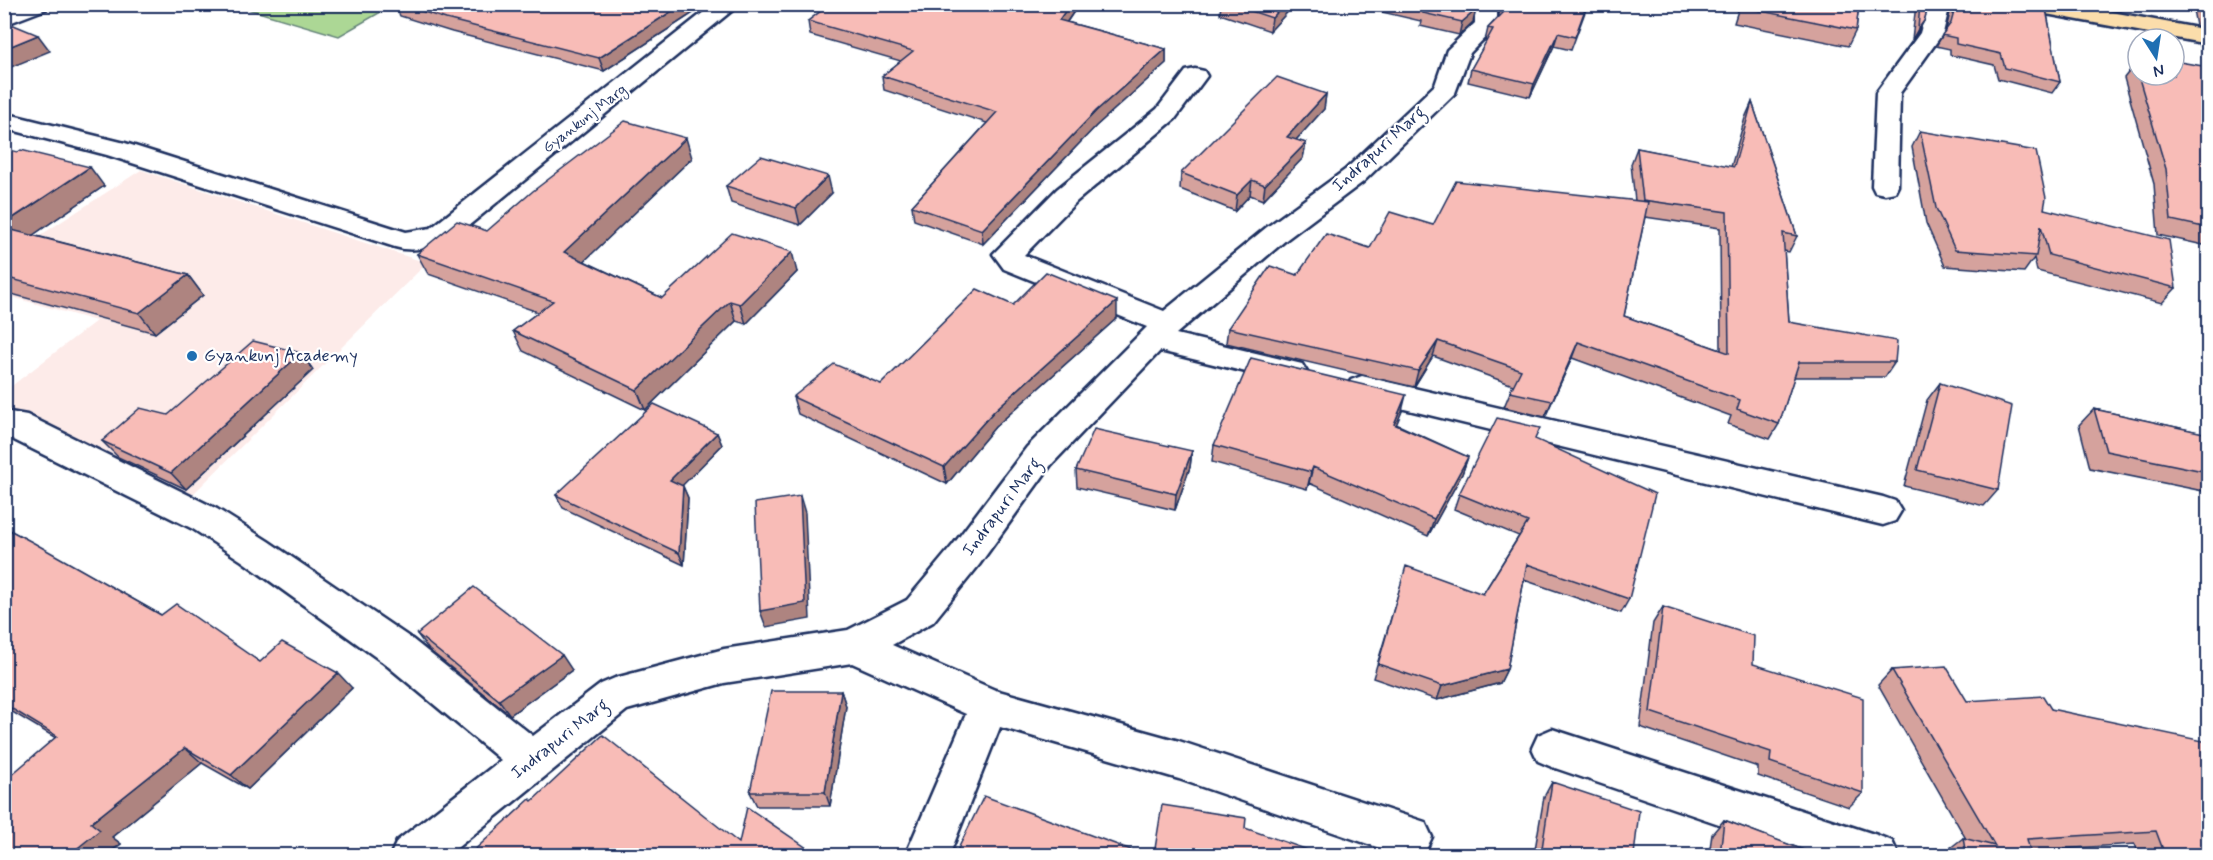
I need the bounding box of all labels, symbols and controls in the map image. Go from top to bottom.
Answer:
north arrow [2126,27,2186,87]
text: N [2151,59,2166,82]
street label: Gyankunj Marg [539,80,632,159]
street label: Indrapuri Marg [1327,101,1432,199]
place label: Gyankunj Academy [204,344,358,368]
marker: Gyankunj Academy [185,349,199,363]
street label: Indrapuri Marg [957,453,1049,562]
street label: Indrapuri Marg [506,693,615,786]

